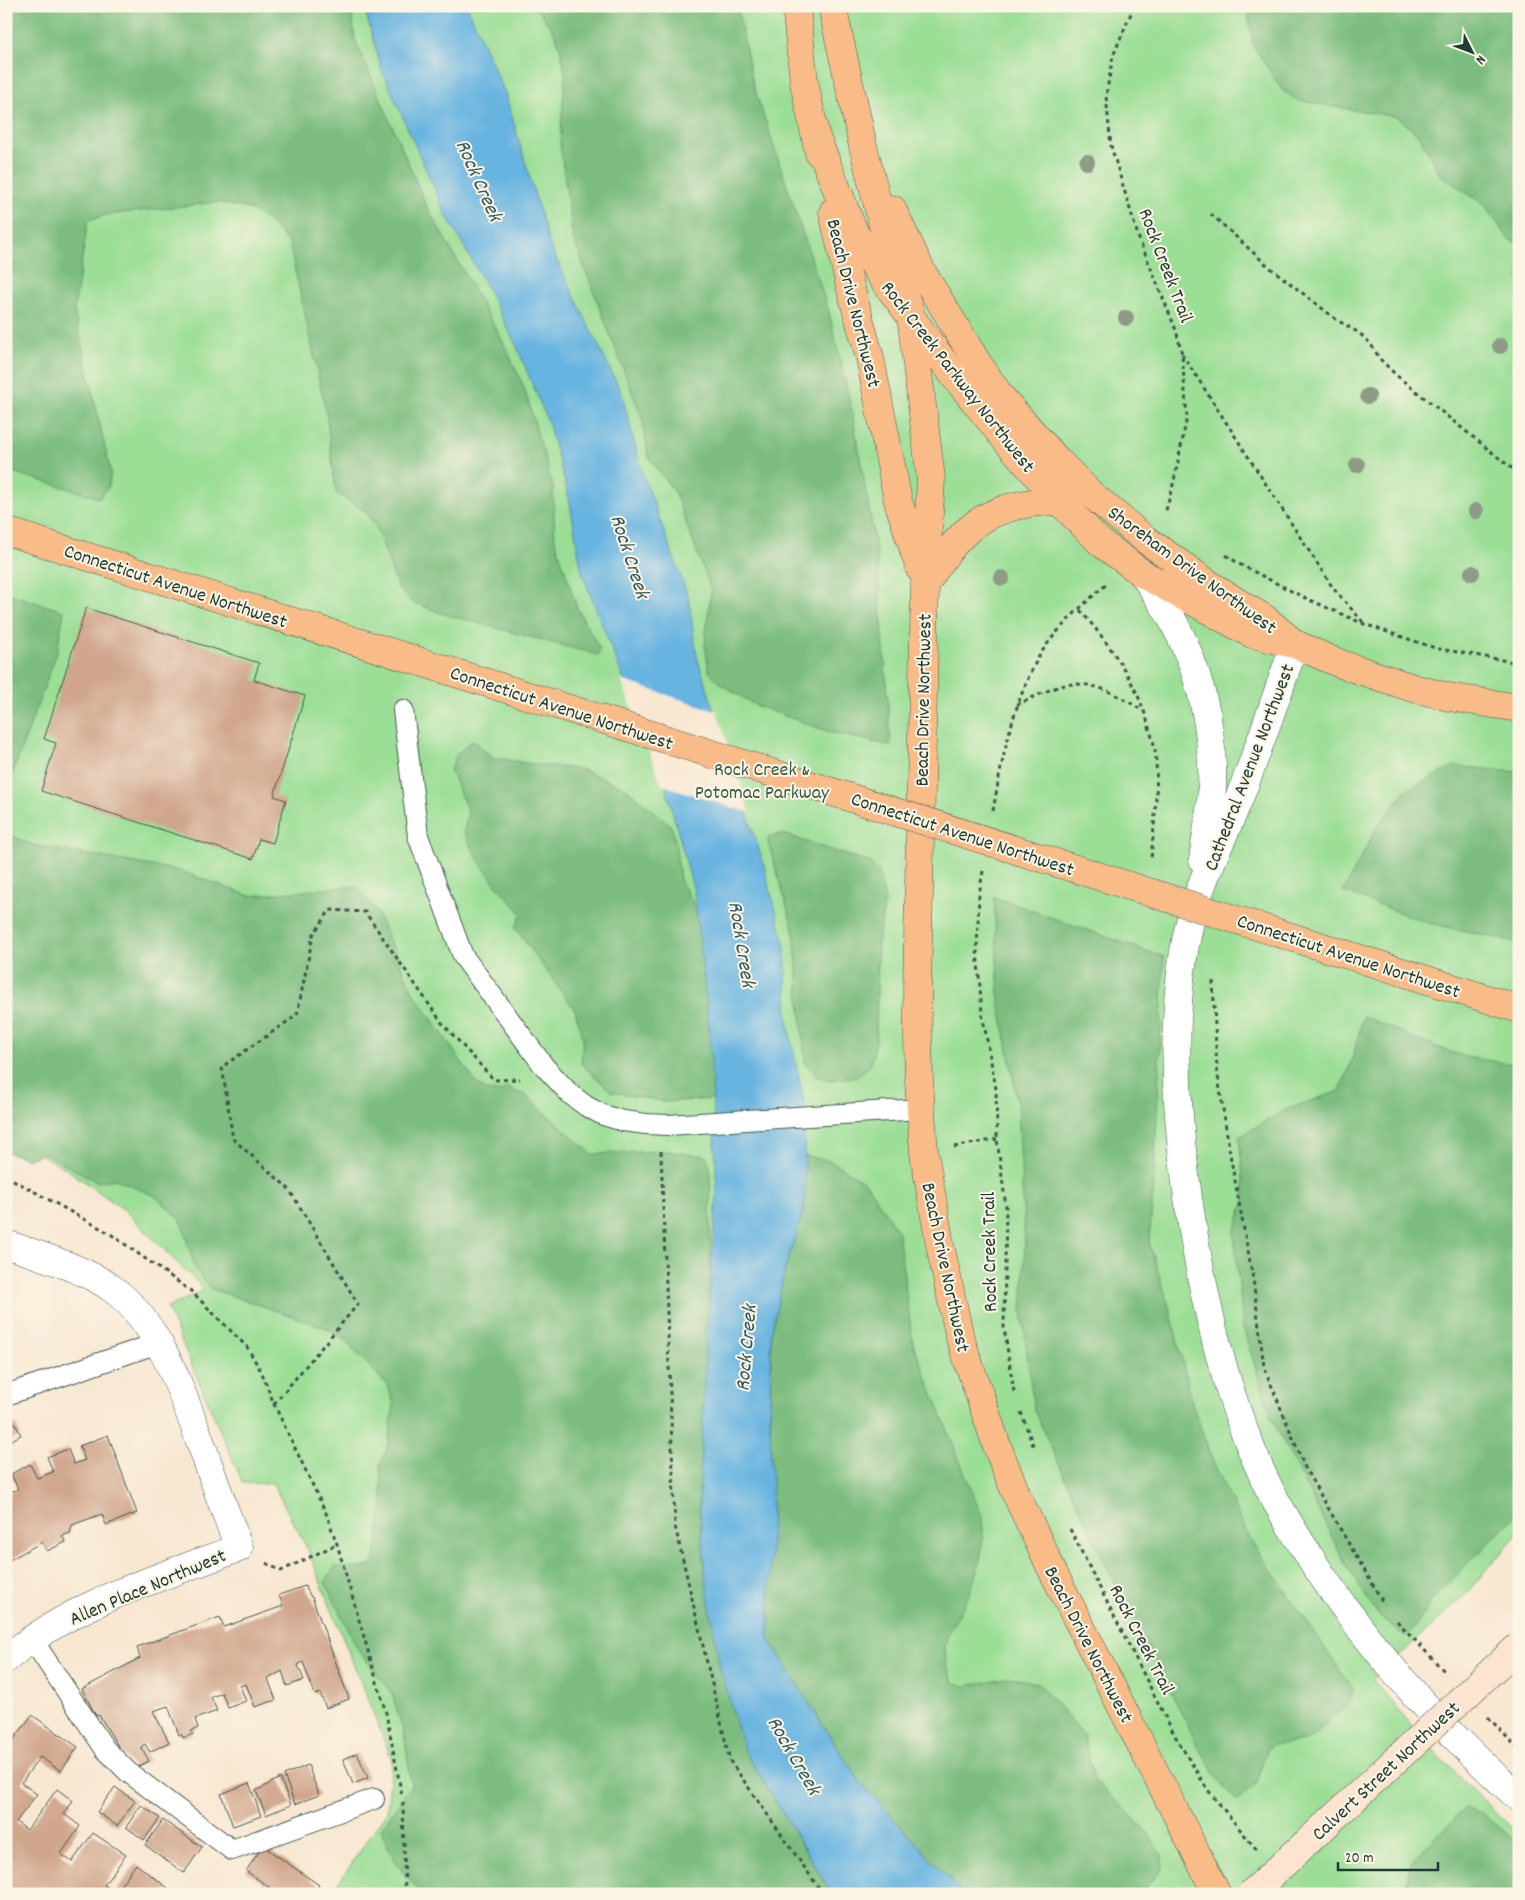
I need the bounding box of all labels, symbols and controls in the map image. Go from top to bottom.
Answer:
north arrow [1448,28,1498,78]
text: N [1470,50,1490,69]
water label: Rock Creek [446,136,510,229]
street label: Rock Creek Trail [1130,205,1199,327]
street label: Beach Drive Northwest [818,217,887,391]
street label: Rock Creek Parkway Northwest [873,276,1040,480]
street label: Shoreham Drive Northwest [1101,500,1282,643]
water label: Rock Creek [600,511,657,605]
street label: Connecticut Avenue Northwest [60,538,290,637]
street label: Beach Drive Northwest [909,613,941,787]
street label: Connecticut Avenue Northwest [446,660,676,759]
street label: Cathedral Avenue Northwest [1198,661,1303,876]
park label: Rock Creek & Potomac Parkway [695,757,830,808]
street label: Connecticut Avenue Northwest [847,786,1077,885]
water label: Rock Creek [718,899,762,992]
street label: Connecticut Avenue Northwest [1233,908,1463,1007]
street label: Beach Drive Northwest [912,1180,976,1355]
street label: Rock Creek Trail [976,1191,1006,1312]
water label: Rock Creek [729,1301,767,1393]
street label: Allen Place Northwest [65,1543,231,1634]
street label: Beach Drive Northwest [1036,1562,1139,1729]
street label: Rock Creek Trail [1101,1580,1180,1701]
street label: Calvert Street Northwest [1307,1696,1468,1849]
water label: Rock Creek [758,1711,828,1804]
scale bar [1338,1840,1438,1872]
text: 20 m [1345,1848,1373,1870]

